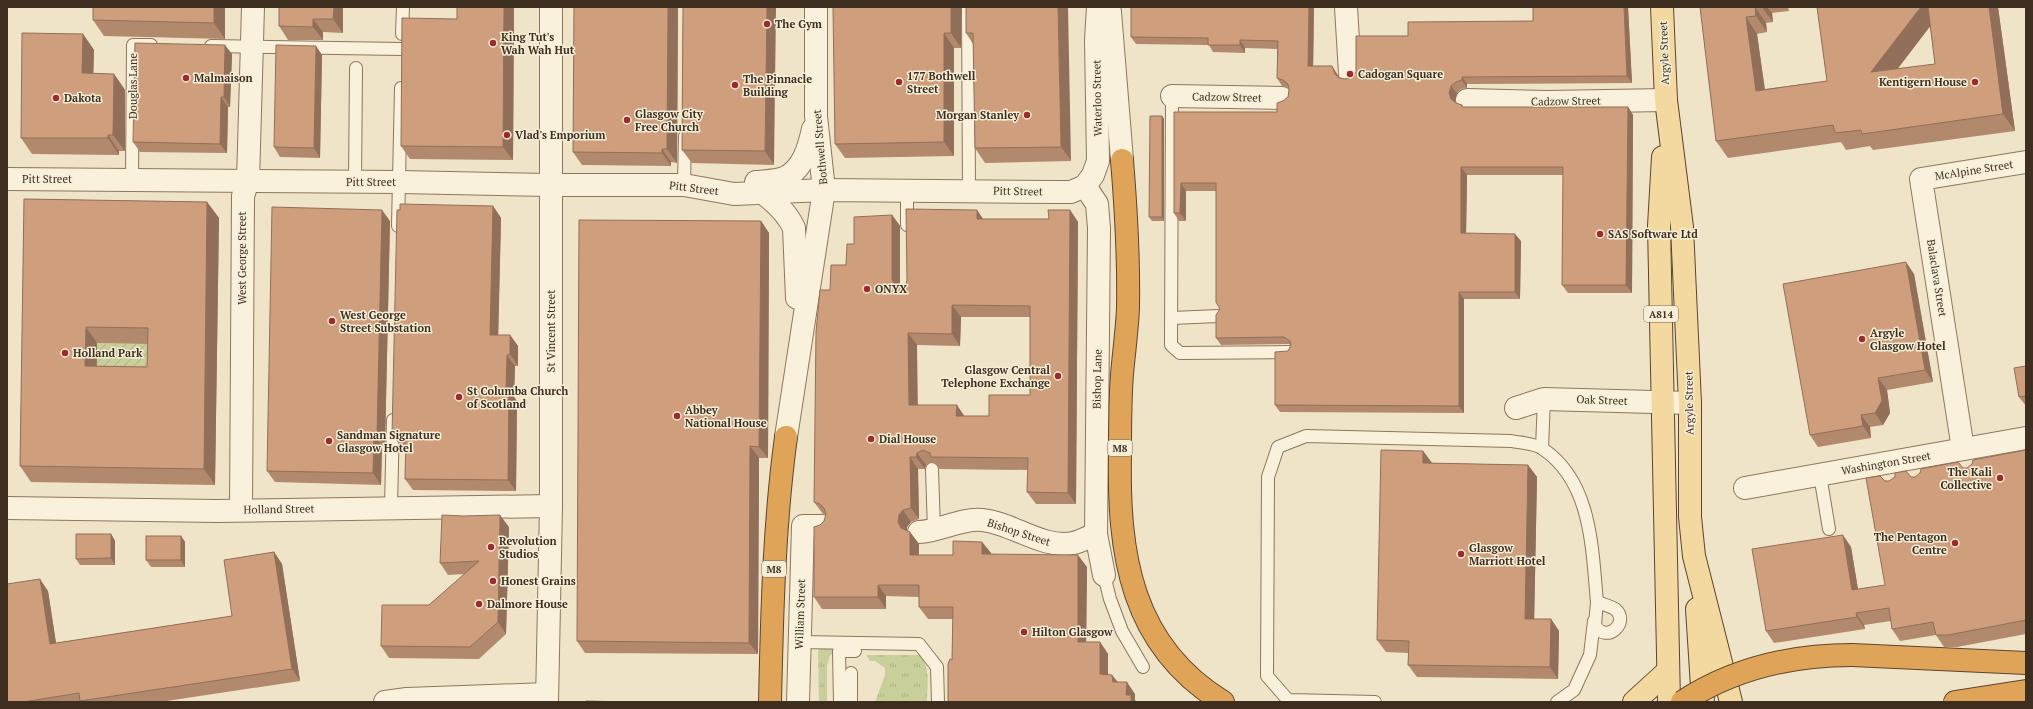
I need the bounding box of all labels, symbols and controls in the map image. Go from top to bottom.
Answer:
place label: The Gym [775,17,823,31]
marker: The Gym [762,19,772,29]
street label: Argyle Street [1656,21,1672,85]
place label: King Tut's Wah Wah Hut [501,30,575,57]
marker: King Tut's Wah Wah Hut [488,38,498,48]
street label: Douglas Lane [126,53,140,119]
street label: Waterloo Street [1089,60,1105,136]
place label: Cadogan Square [1358,67,1443,81]
place label: 177 Bothwell Street [907,69,976,96]
marker: Cadogan Square [1345,69,1355,79]
place label: Malmaison [194,71,253,85]
place label: The Pinnacle Building [743,72,812,99]
marker: Malmaison [181,73,191,83]
place label: Kentigern House [1879,75,1967,89]
marker: 177 Bothwell Street [894,77,904,87]
marker: Kentigern House [1970,77,1980,87]
marker: The Pinnacle Building [730,80,740,90]
street label: Cadzow Street [1192,89,1262,105]
place label: Dakota [64,91,101,105]
marker: Dakota [51,93,61,103]
street label: Cadzow Street [1531,93,1601,109]
place label: Glasgow City Free Church [635,107,703,134]
place label: Morgan Stanley [936,108,1019,122]
street label: Bothwell Street [810,109,830,185]
marker: Morgan Stanley [1022,110,1032,120]
marker: Glasgow City Free Church [622,115,632,125]
place label: Vlad's Emporium [515,128,606,142]
marker: Vlad's Emporium [502,130,512,140]
street label: McAlpine Street [1934,157,2014,183]
street label: Pitt Street [22,172,72,186]
street label: Pitt Street [346,175,396,189]
street label: Pitt Street [668,178,720,198]
street label: Pitt Street [993,184,1043,198]
street label: West George Street [235,211,249,305]
place label: SAS Software Ltd [1608,227,1698,241]
marker: SAS Software Ltd [1595,229,1605,239]
street label: Balaclava Street [1924,238,1950,318]
place label: ONYX [875,282,907,296]
marker: ONYX [862,284,872,294]
street label: St Vincent Street [544,290,558,372]
road number: A814 [1644,306,1678,322]
place label: West George Street Substation [340,308,431,335]
marker: West George Street Substation [327,316,337,326]
place label: Argyle Glasgow Hotel [1870,326,1946,353]
marker: Argyle Glasgow Hotel [1857,334,1867,344]
place label: Holland Park [73,346,143,360]
marker: Holland Park [60,348,70,358]
street label: Bishop Lane [1089,348,1105,409]
place label: Glasgow Central Telephone Exchange [941,363,1050,390]
marker: Glasgow Central Telephone Exchange [1053,371,1063,381]
street label: Argyle Street [1681,371,1697,435]
place label: St Columba Church of Scotland [467,384,568,411]
marker: St Columba Church of Scotland [454,392,464,402]
street label: Oak Street [1576,392,1628,408]
place label: Abbey National House [685,403,767,430]
marker: Abbey National House [672,411,682,421]
place label: Sandman Signature Glasgow Hotel [337,428,440,455]
place label: Dial House [879,432,936,446]
marker: Dial House [866,434,876,444]
marker: Sandman Signature Glasgow Hotel [324,436,334,446]
road number: M8 [1108,440,1132,456]
street label: Washington Street [1840,448,1932,478]
place label: The Kali Collective [1940,465,1992,492]
marker: The Kali Collective [1995,473,2005,483]
street label: Holland Street [243,501,315,517]
street label: Bishop Street [986,515,1052,549]
place label: The Pentagon Centre [1874,530,1947,557]
place label: Revolution Studios [499,534,557,561]
marker: The Pentagon Centre [1950,538,1960,548]
place label: Glasgow Marriott Hotel [1469,541,1546,568]
marker: Revolution Studios [486,542,496,552]
marker: Glasgow Marriott Hotel [1456,549,1466,559]
road number: M8 [762,561,786,577]
place label: Honest Grains [501,574,576,588]
marker: Honest Grains [488,576,498,586]
street label: William Street [792,578,808,650]
place label: Dalmore House [487,597,568,611]
marker: Dalmore House [474,599,484,609]
place label: Hilton Glasgow [1032,625,1113,639]
marker: Hilton Glasgow [1019,627,1029,637]

